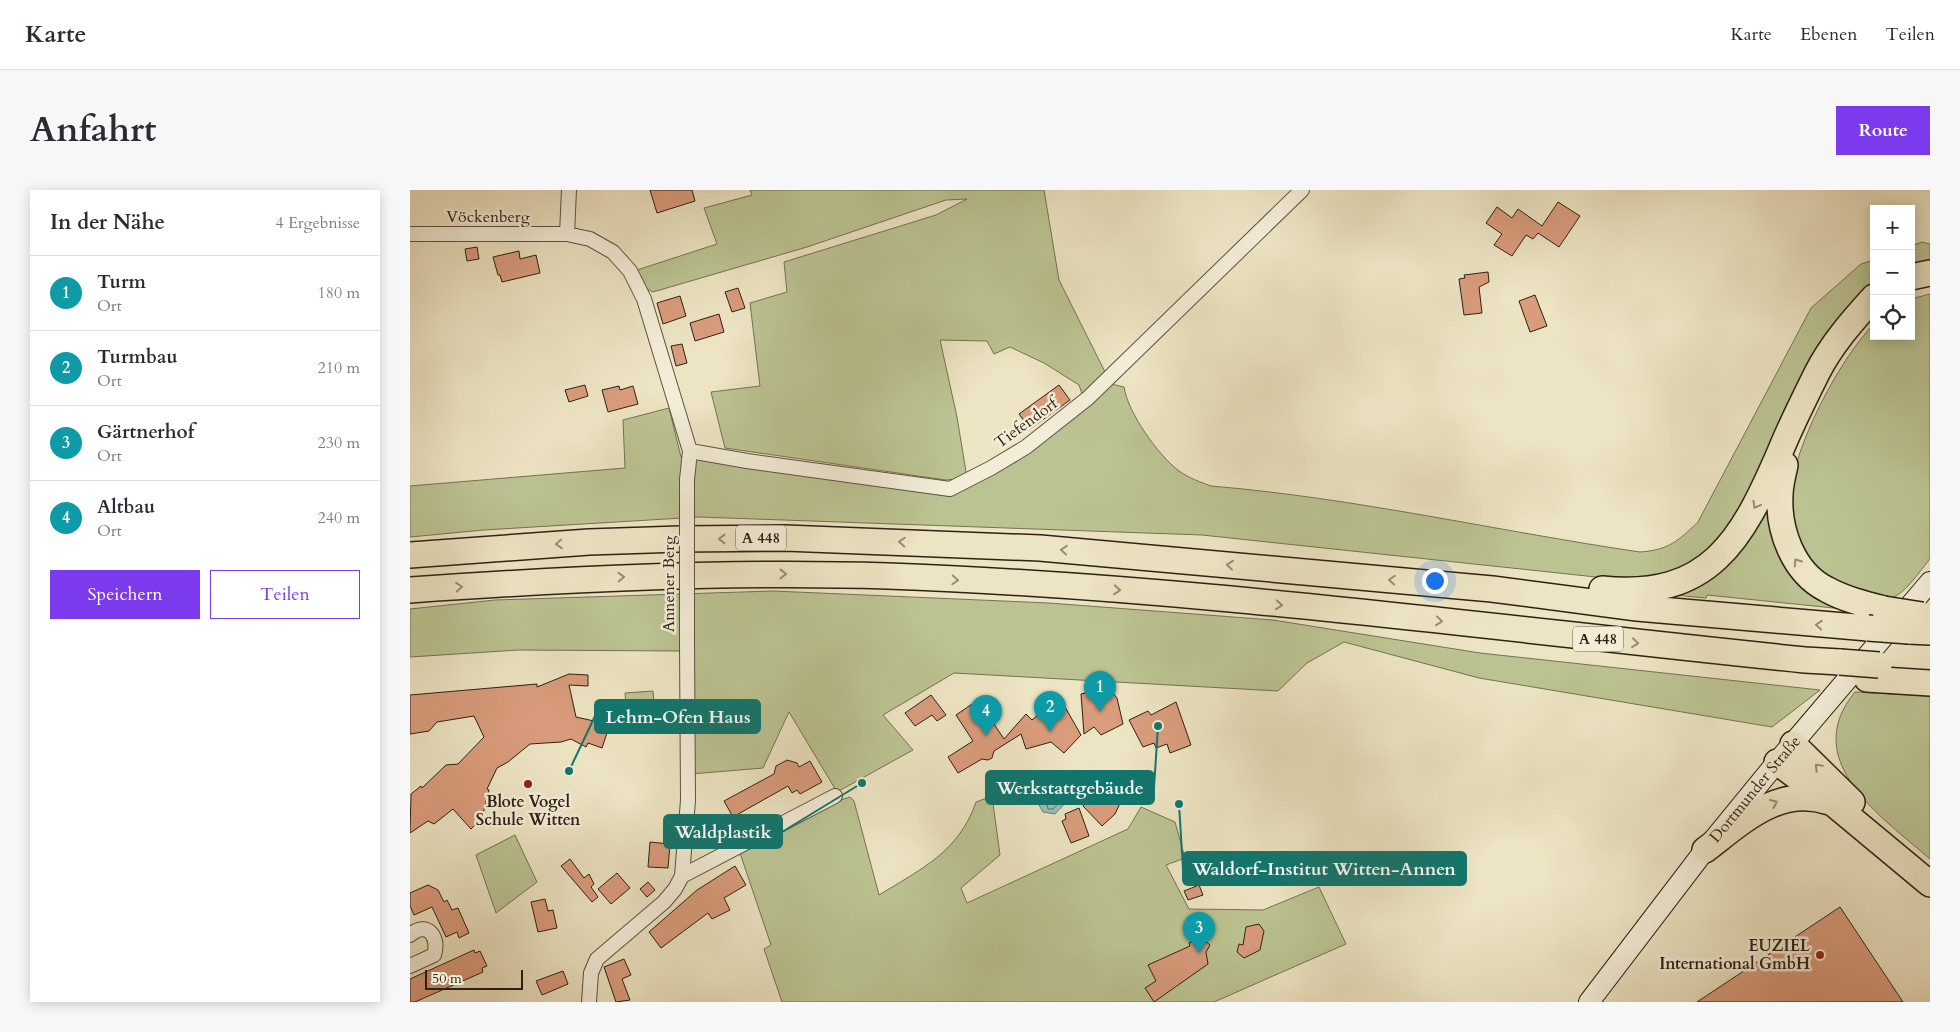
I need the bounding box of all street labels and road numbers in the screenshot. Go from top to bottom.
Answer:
street label: Vöckenberg [446,206,530,228]
street label: Tiefendorf [990,391,1064,453]
road number: A 448 [736,526,786,550]
street label: Annener Berg [658,536,680,632]
road number: A 448 [1573,626,1623,652]
street label: Dortmunder Straße [1704,731,1806,847]

